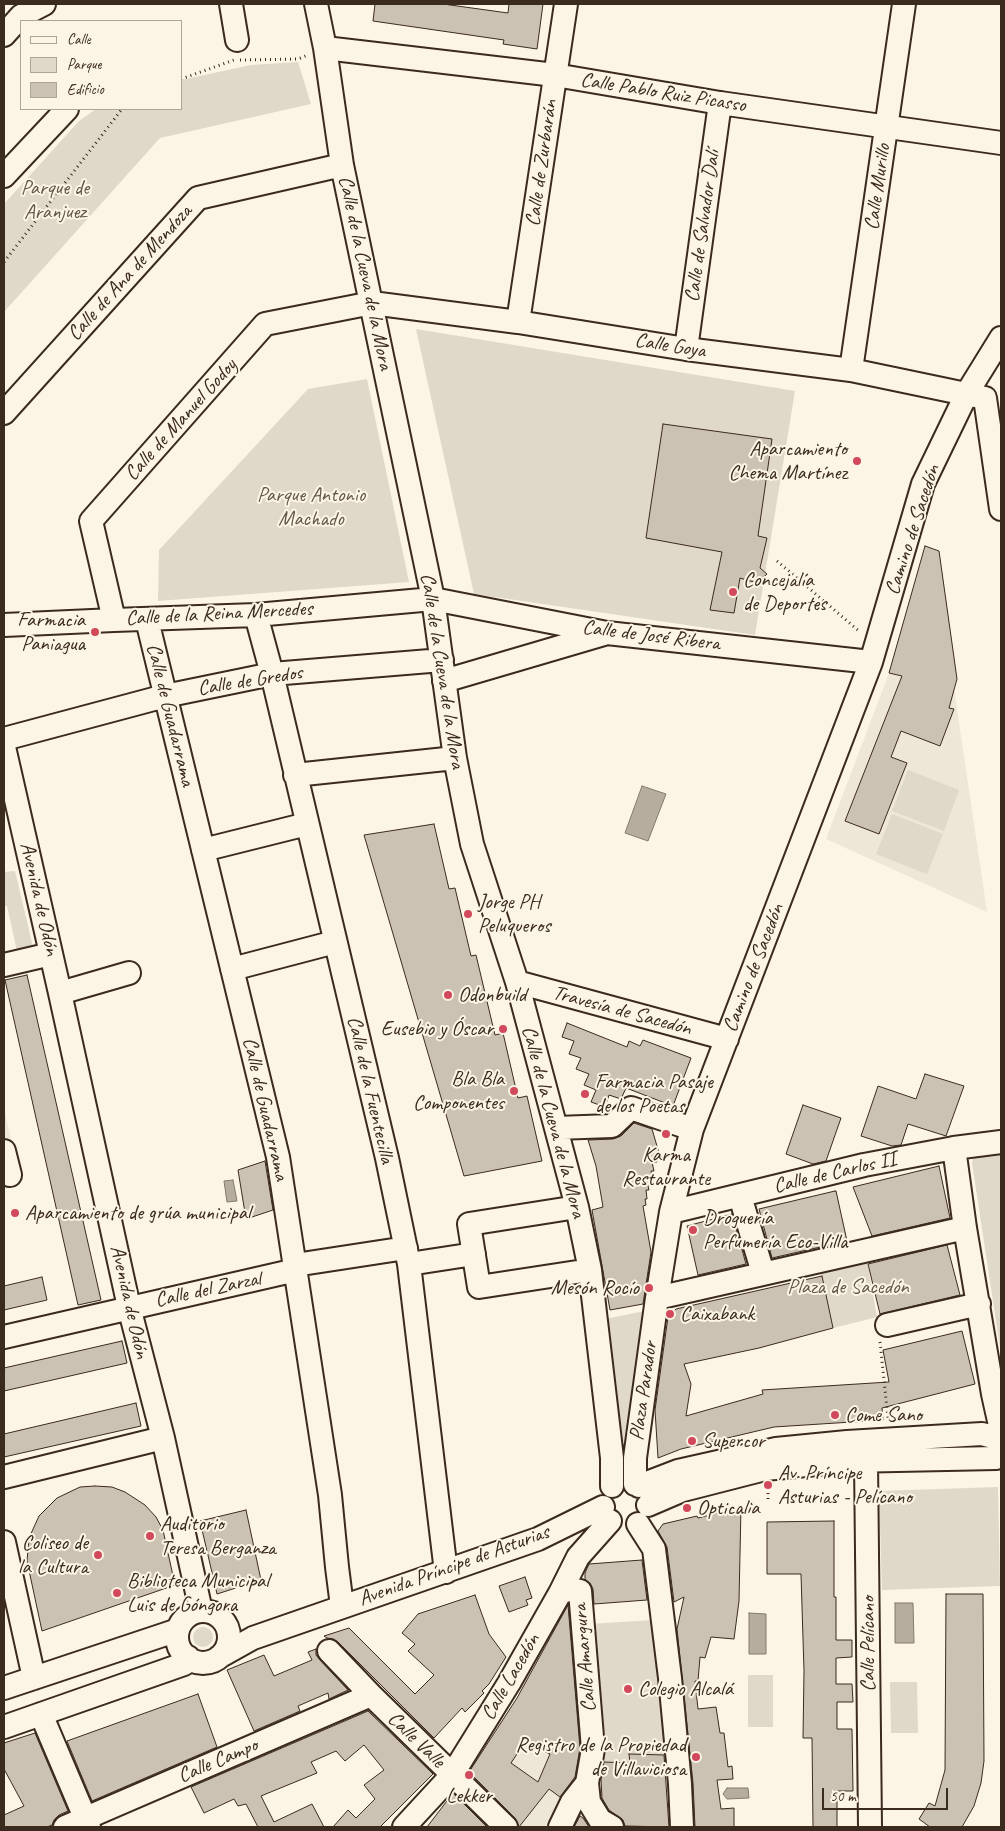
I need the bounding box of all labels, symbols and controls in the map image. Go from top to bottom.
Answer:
legend [20,20,182,110]
text: Calle [67,30,91,49]
text: Parque [67,55,101,74]
street label: Calle Pablo Ruiz Picasso [579,68,747,118]
text: Edificio [67,80,104,99]
street label: Calle de Zurbarán [521,98,563,228]
street label: Calle Murillo [859,142,897,232]
street label: Calle de Salvador Dalí [680,148,726,304]
street label: Calle de la Cueva de la Mora [332,174,398,372]
park label: Parque de Aranjuez [21,175,89,225]
street label: Calle de Ana de Mendoza [62,200,198,346]
street label: Calle Goya [633,328,707,364]
street label: Calle de Manuel Godoy [120,354,242,486]
place label: Aparcamiento Chema Martínez [729,436,847,486]
marker: Aparcamiento Chema Martínez [851,455,863,467]
street label: Camino de Sacedón [880,462,946,598]
park label: Parque Antonio Machado [257,482,365,532]
place label: Concejalía de Deportes [743,567,826,617]
street label: Calle de la Cueva de la Mora [414,572,470,770]
marker: Concejalía de Deportes [727,586,739,598]
street label: Calle de la Reina Mercedes [125,597,313,631]
place label: Farmacia Paniagua [17,607,85,657]
street label: Calle de José Ribera [581,615,721,657]
marker: Farmacia Paniagua [89,626,101,638]
street label: Calle de Guadarrama [140,641,200,789]
street label: Calle de Gredos [196,660,304,702]
street label: Avenida de Odón [14,840,64,958]
place label: Jorge PH Peluqueros [478,889,550,939]
street label: Camino de Sacedón [718,900,790,1036]
marker: Jorge PH Peluqueros [462,908,474,920]
street label: Travesía de Sacedón [550,980,694,1042]
place label: Odonbuild [458,982,526,1008]
marker: Odonbuild [442,989,454,1001]
street label: Calle de la Fuentecilla [341,1014,399,1166]
place label: Eusebio y Óscar [381,1016,493,1042]
marker: Eusebio y Óscar [497,1023,509,1035]
street label: Calle de la Cueva de la Mora [515,1023,591,1221]
street label: Calle de Guadarrama [236,1035,294,1183]
place label: Bla Bla Componentes [413,1066,504,1116]
place label: Farmacia Pasaje de los Poetas [595,1069,713,1119]
marker: Bla Bla Componentes [508,1085,520,1097]
marker: Farmacia Pasaje de los Poetas [579,1088,591,1100]
marker: Karma Restaurante [660,1128,672,1140]
place label: Karma Restaurante [622,1142,710,1192]
street label: Calle de Carlos II [771,1147,899,1199]
place label: Aparcamiento de grúa municipal [25,1200,250,1226]
place label: Droguería Perfumería Eco-Villa [703,1205,847,1255]
marker: Aparcamiento de grúa municipal [9,1207,21,1219]
marker: Droguería Perfumería Eco-Villa [687,1224,699,1236]
street label: Avenida de Odón [104,1243,154,1361]
street label: Calle del Zarzal [153,1266,263,1314]
park label: Plaza de Sacedón [787,1274,909,1300]
place label: Mesón Rocío [551,1275,639,1301]
marker: Mesón Rocío [643,1282,655,1294]
place label: Caixabank [680,1301,754,1327]
marker: Caixabank [664,1308,676,1320]
street label: Plaza Parador [625,1340,663,1442]
place label: Come Sano [845,1402,922,1428]
marker: Come Sano [829,1409,841,1421]
place label: Supercor [702,1428,765,1454]
marker: Supercor [686,1435,698,1447]
place label: Av. Príncipe Asturias - Pelícano [778,1460,912,1510]
marker: Av. Príncipe Asturias - Pelícano [762,1479,774,1491]
place label: Opticalia [697,1495,759,1521]
marker: Opticalia [681,1502,693,1514]
place label: Auditorio Teresa Berganza [160,1511,276,1561]
street label: Avenida Príncipe de Asturias [355,1520,553,1612]
place label: Coliseo de la Cultura [18,1530,88,1580]
marker: Auditorio Teresa Berganza [144,1530,156,1542]
marker: Coliseo de la Cultura [92,1549,104,1561]
place label: Biblioteca Municipal Luis de Góngora [127,1568,269,1618]
marker: Biblioteca Municipal Luis de Góngora [111,1587,123,1599]
street label: Calle Pelícano [855,1596,881,1692]
street label: Calle Amargura [568,1603,602,1713]
street label: Calle Lacedón [476,1629,546,1725]
place label: Colegio Alcalá [638,1676,733,1702]
marker: Colegio Alcalá [622,1683,634,1695]
street label: Calle Valle [382,1706,450,1774]
place label: Registro de la Propiedad de Villaviciosa [516,1732,686,1782]
street label: Calle Campo [174,1733,262,1789]
marker: Registro de la Propiedad de Villaviciosa [690,1751,702,1763]
marker: Lekker [463,1769,475,1781]
scale bar [825,1778,951,1810]
place label: Lekker [446,1783,492,1809]
text: 50 m [830,1787,856,1806]

